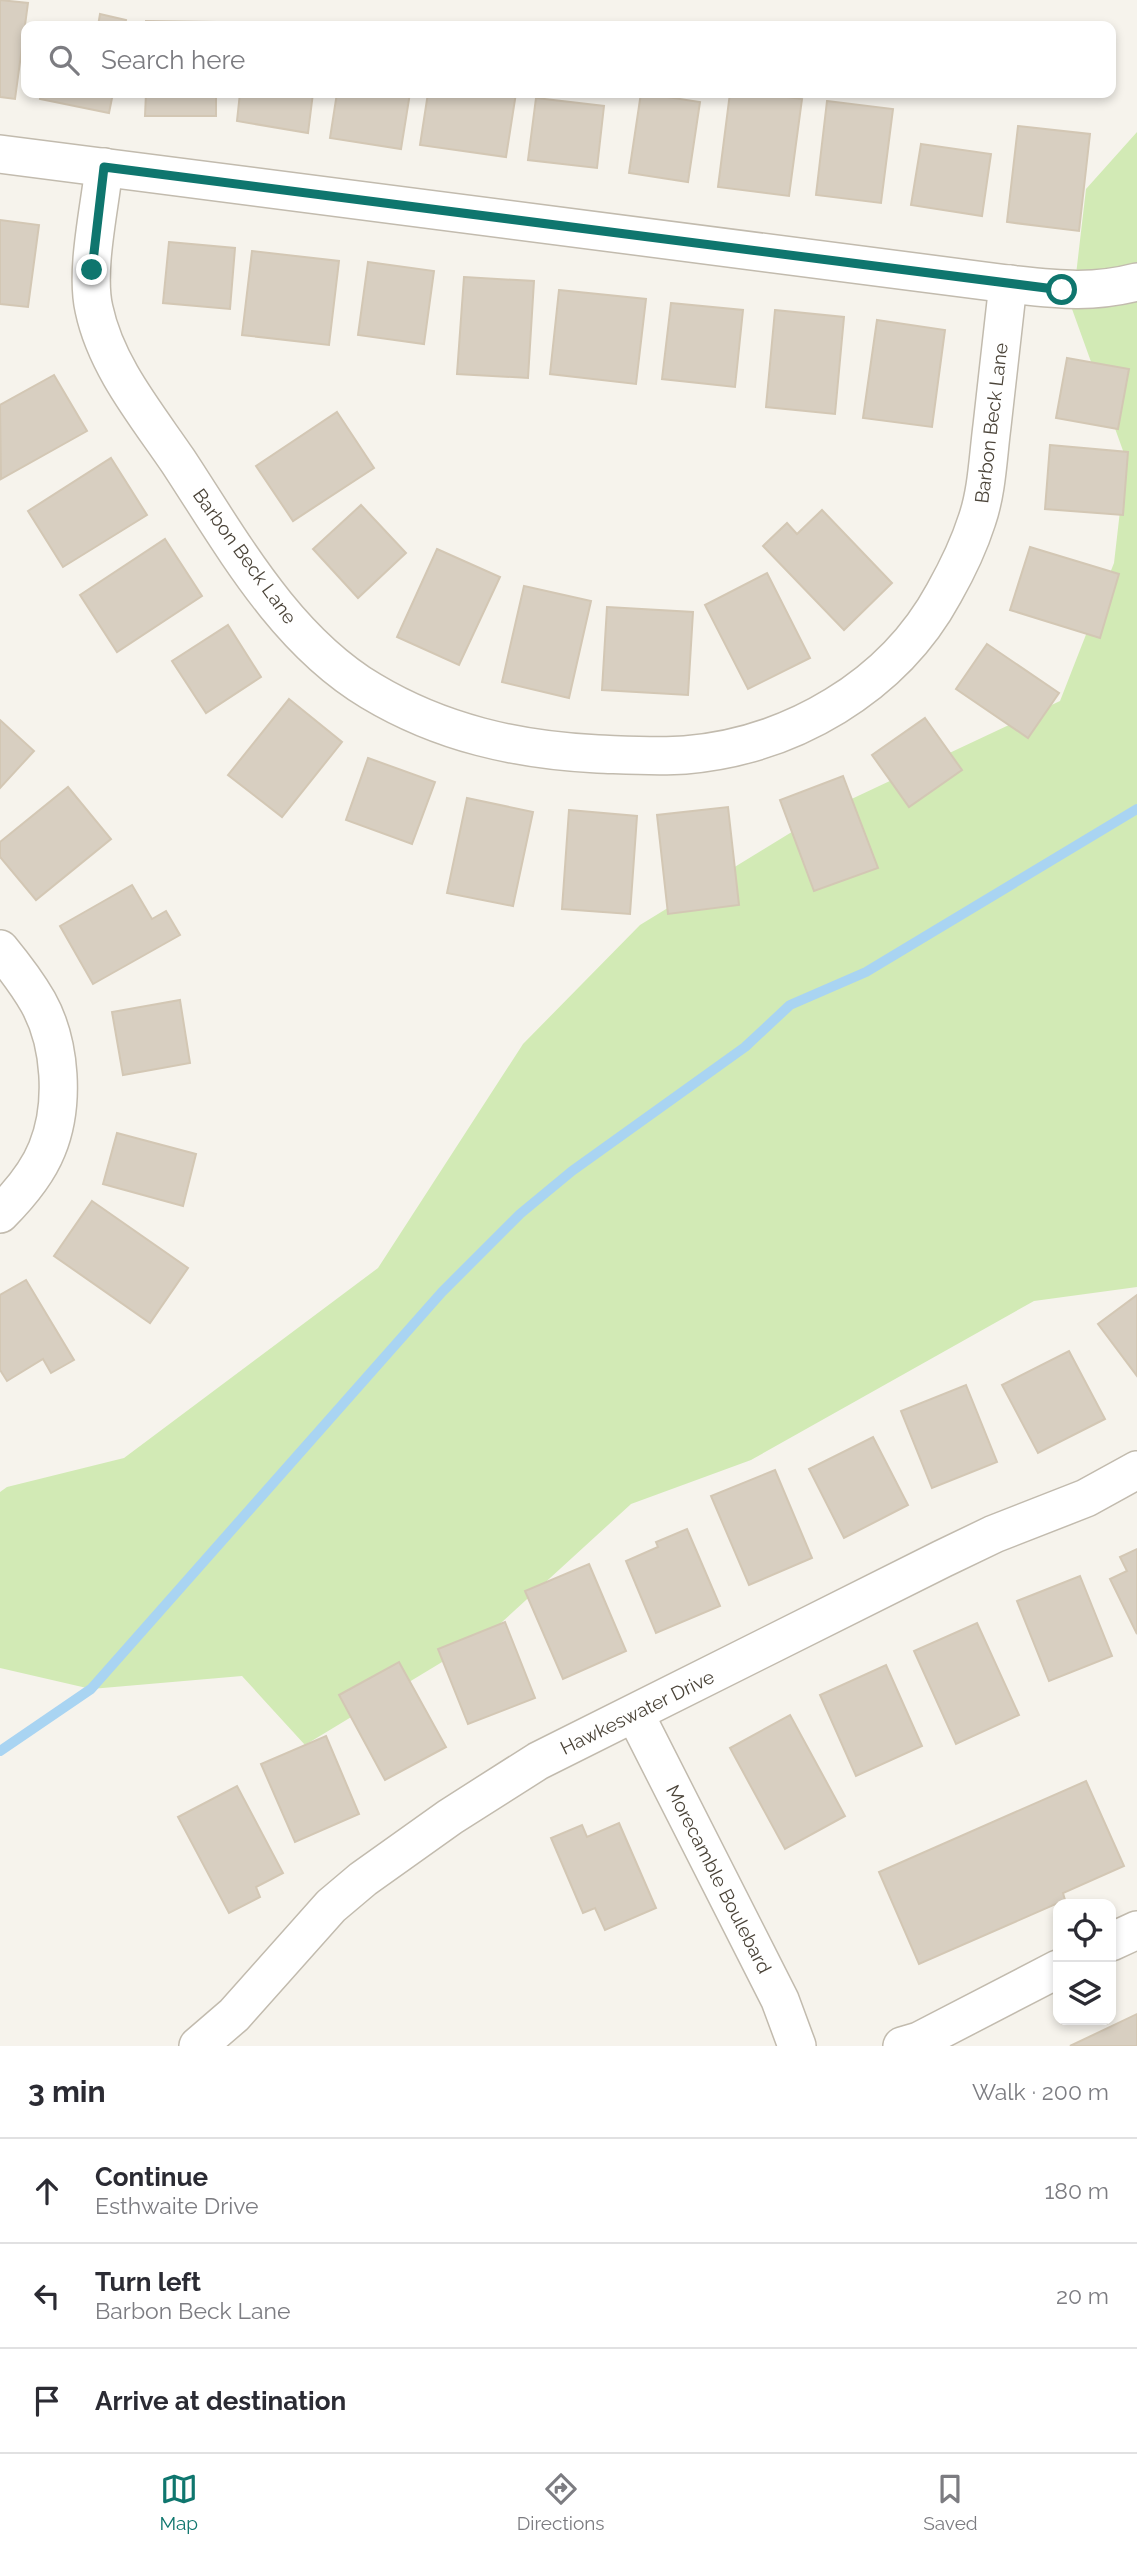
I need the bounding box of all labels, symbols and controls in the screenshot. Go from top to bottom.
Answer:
search box [21,21,1116,98]
icon: search [45,41,83,79]
text: Search here [101,45,245,75]
route end [76,254,107,285]
route start [1046,274,1077,305]
street label: Barbon Beck Lane [970,342,1012,504]
street label: Barbon Beck Lane [189,484,301,628]
street label: Hawkeswater Drive [557,1665,717,1759]
street label: Morecamble Boulebard [662,1781,776,1977]
map controls [1053,1899,1116,2025]
button: locate [1053,1899,1116,1962]
button: layers [1053,1962,1116,2025]
text: 3 min [28,2074,106,2109]
text: Walk · 200 m [972,2078,1109,2105]
text: Continue [95,2162,208,2192]
icon: ahead [28,2172,66,2210]
text: 180 m [1044,2177,1109,2204]
text: Esthwaite Drive [95,2192,259,2219]
text: Turn left [95,2267,201,2297]
icon: left [28,2277,66,2315]
text: 20 m [1056,2282,1109,2309]
text: Barbon Beck Lane [95,2297,290,2324]
icon: arrive [28,2382,66,2420]
text: Arrive at destination [95,2386,346,2416]
tab: Map [159,2470,198,2534]
tab: Directions [517,2470,605,2534]
tab: Saved [923,2470,978,2534]

